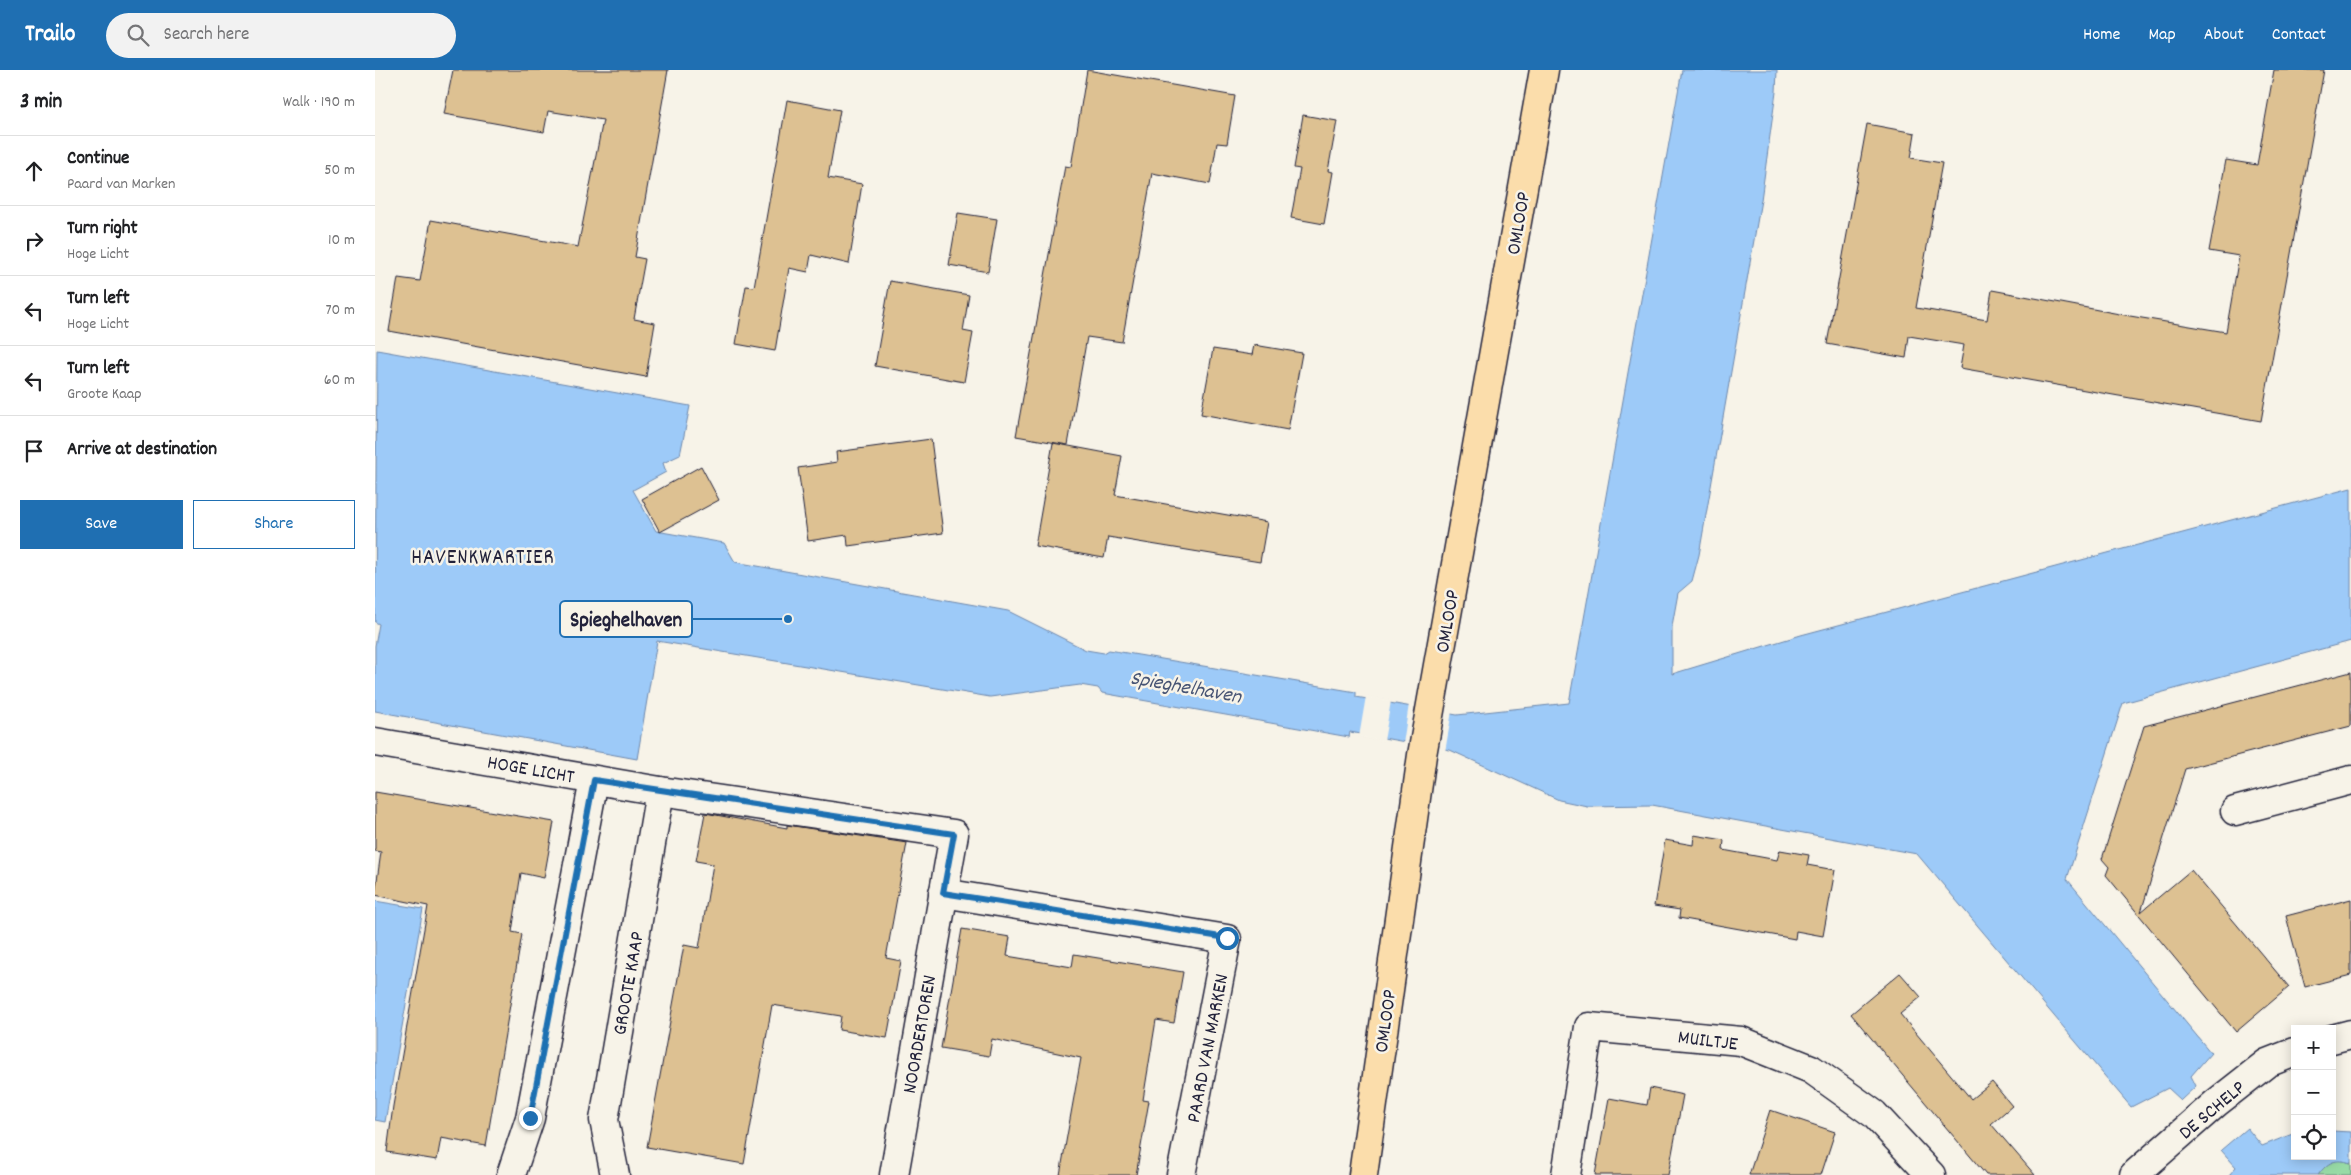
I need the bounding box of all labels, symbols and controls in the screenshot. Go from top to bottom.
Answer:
search box [106,13,456,58]
text: Trailo [25,18,76,52]
icon: search [124,21,152,49]
text: Search here [164,22,249,49]
text: Home [2083,23,2120,48]
text: Map [2148,23,2176,48]
text: About [2204,23,2244,48]
text: Contact [2272,23,2326,48]
text: 3 min [20,88,62,118]
text: Walk · 190 m [283,91,355,114]
text: Continue [67,146,129,173]
icon: ahead [20,157,48,185]
text: 50 m [324,159,355,182]
text: Paard van Marken [67,173,175,196]
street label: OMLOOP [1501,190,1539,257]
text: Turn right [67,216,138,243]
icon: right [20,227,48,255]
text: 10 m [328,229,355,252]
text: Hoge Licht [67,243,129,266]
text: Turn left [67,286,130,313]
icon: left [20,297,48,325]
text: 70 m [325,299,355,322]
text: Hoge Licht [67,313,129,336]
text: Turn left [67,356,130,383]
icon: left [20,367,48,395]
text: 60 m [324,369,355,392]
text: Groote Kaap [67,383,142,406]
icon: arrive [20,437,48,465]
text: Arrive at destination [67,437,217,464]
button: Save [20,500,183,549]
button: Share [193,500,355,549]
district label: HAVENKWARTIER [411,544,555,574]
street label: OMLOOP [1430,588,1468,655]
callout: Spieghelhaven [560,601,692,637]
text: Spieghelhaven [570,607,682,637]
water label: Spieghelhaven [1128,664,1245,714]
street label: HOGE LICHT [485,750,576,792]
route start [1216,927,1239,950]
street label: GROOTE KAAP [607,930,653,1037]
street label: PAARD VAN MARKEN [1181,972,1237,1125]
street label: NOORDERTOREN [897,973,945,1096]
street label: OMLOOP [1369,988,1405,1055]
street label: MUILTJE [1676,1024,1739,1060]
map controls [2291,1025,2336,1160]
button: + [2291,1025,2336,1070]
button: − [2291,1070,2336,1115]
street label: DE SCHELP [2174,1075,2252,1147]
route end [519,1107,542,1130]
button: locate [2291,1115,2336,1160]

